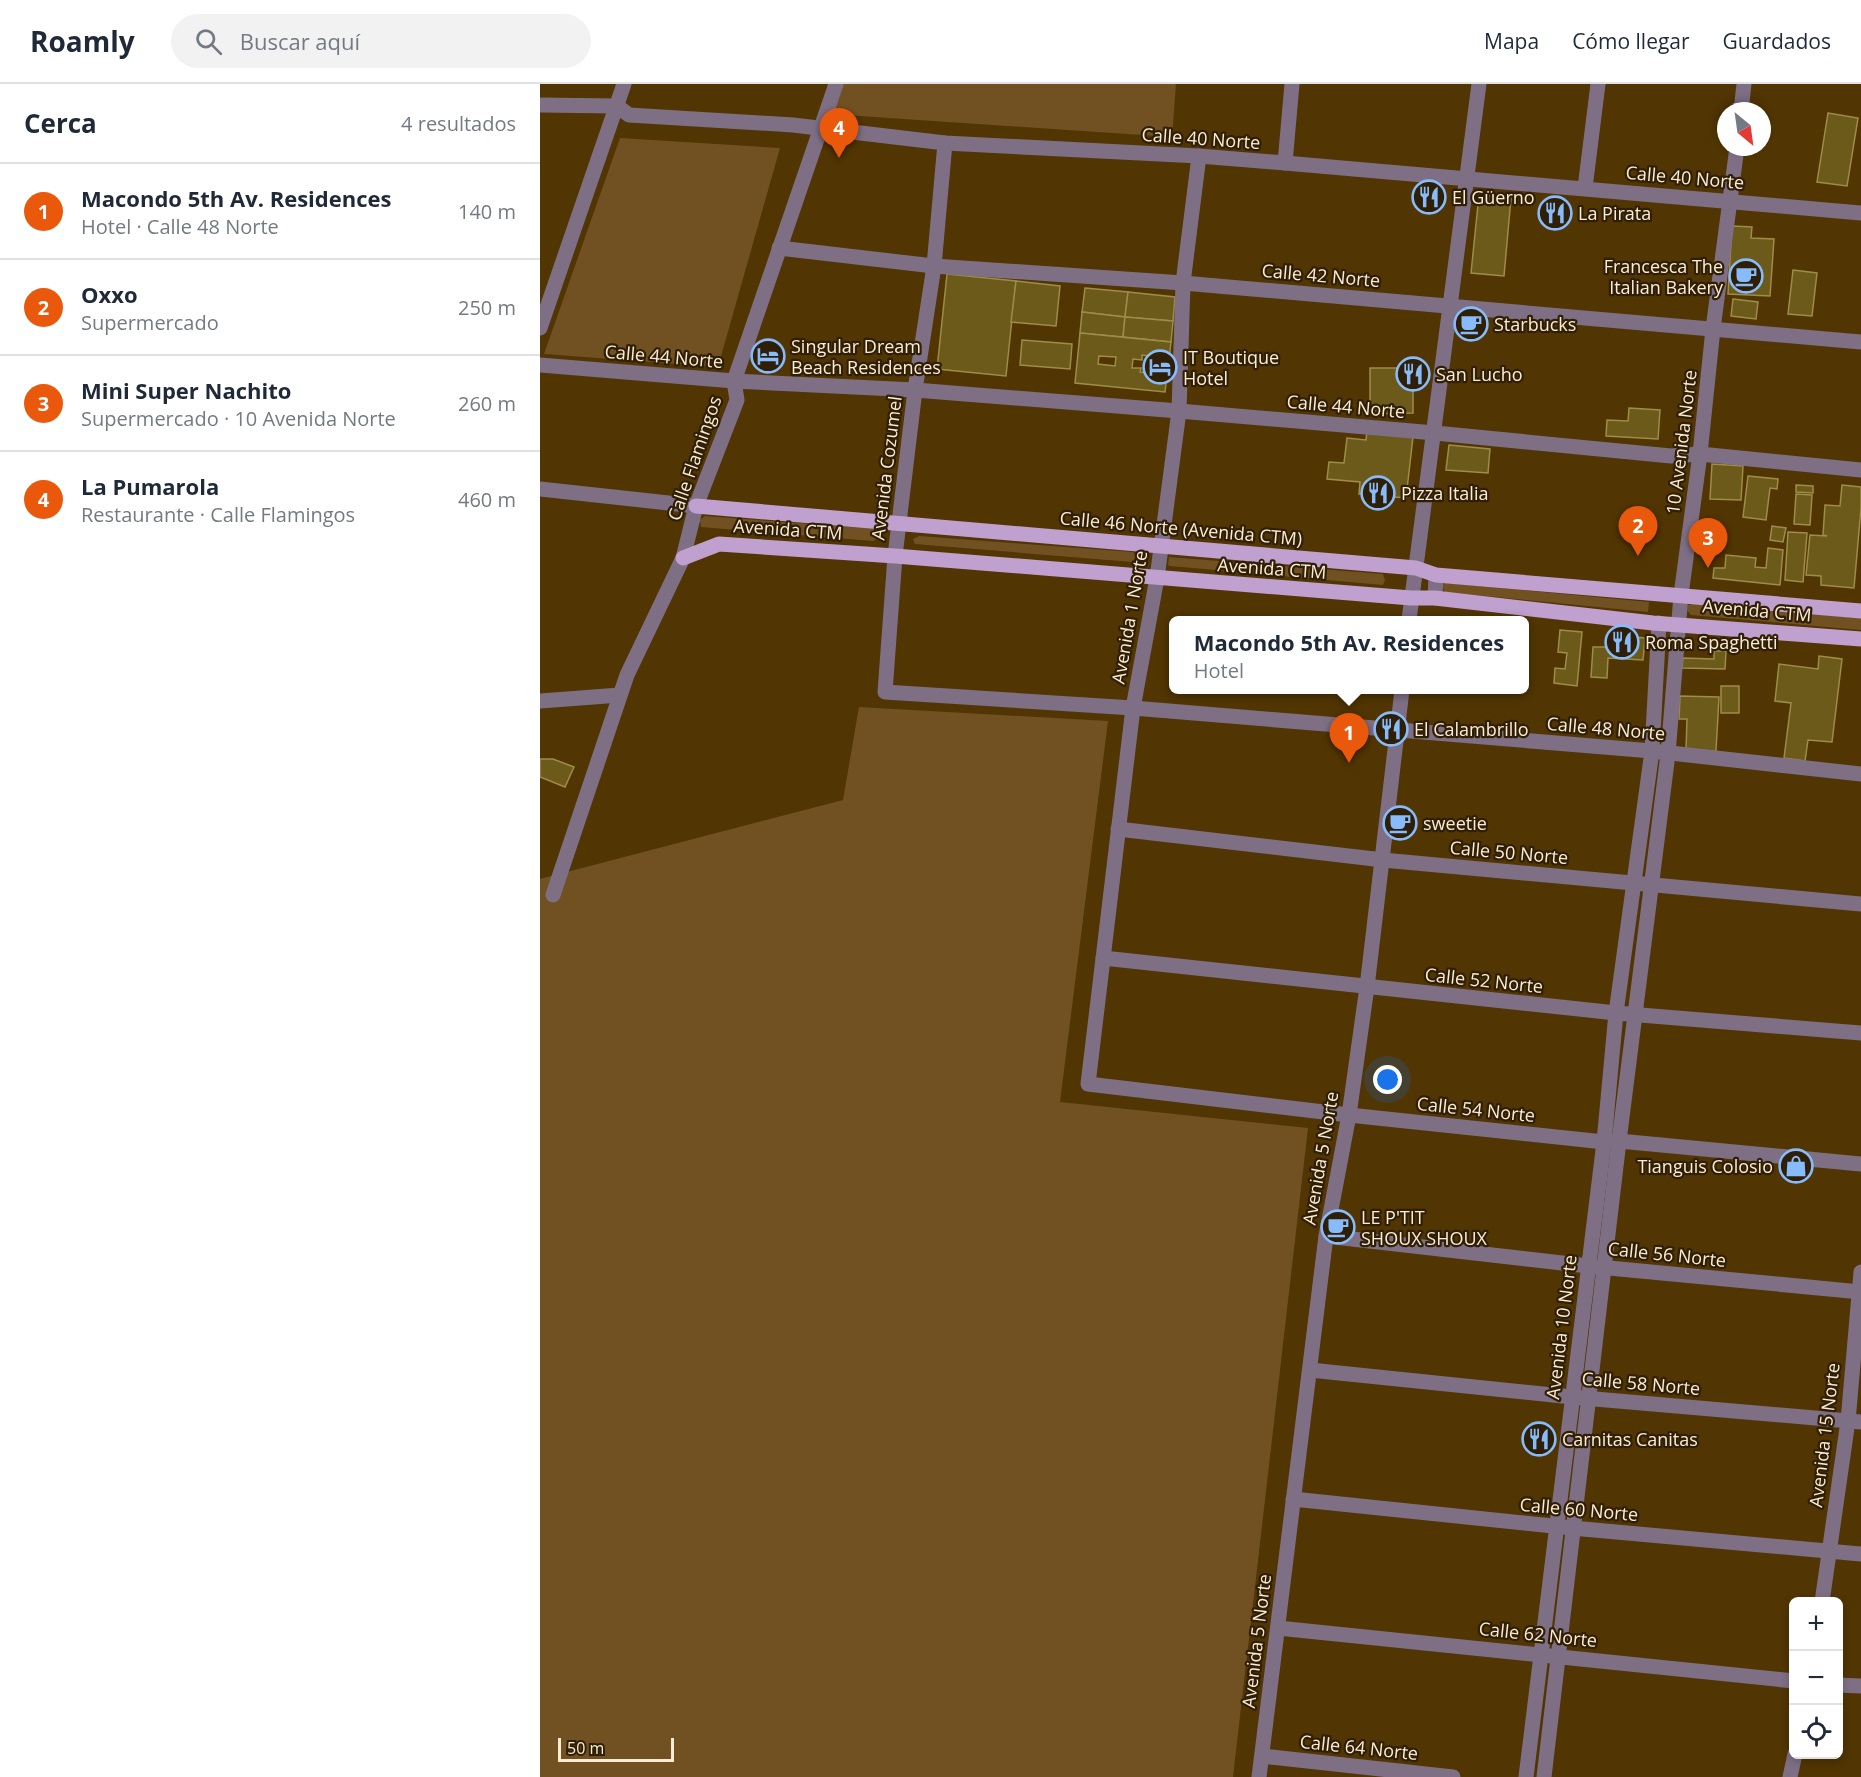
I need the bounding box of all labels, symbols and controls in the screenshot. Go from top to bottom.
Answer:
search box [171,14,591,68]
text: Roamly [30,22,135,60]
icon: search [192,25,225,58]
text: Buscar aquí [240,26,360,56]
text: Mapa [1484,27,1539,55]
text: Cómo llegar [1572,27,1690,55]
text: Guardados [1723,27,1831,55]
north arrow [1717,102,1771,156]
text: Cerca [24,105,97,141]
pin: 4 [820,109,858,158]
text: 4 resultados [401,110,516,137]
street label: Calle 40 Norte [1141,122,1261,154]
street label: Calle 40 Norte [1625,160,1745,194]
restaurant icon: El Güerno [1411,179,1447,215]
text: Macondo 5th Av. Residences [81,183,391,213]
place label: El Güerno [1452,185,1535,209]
restaurant icon: La Pirata [1537,195,1573,231]
text: 1 [38,198,49,225]
text: 140 m [458,198,516,225]
place label: La Pirata [1578,201,1651,225]
text: Hotel · Calle 48 Norte [81,213,279,240]
place label: Francesca The Italian Bakery [1604,254,1724,299]
street label: Calle 42 Norte [1261,258,1381,292]
cafe icon: Francesca The Italian Bakery [1728,258,1764,294]
text: Oxxo [81,279,138,309]
text: 2 [38,294,49,321]
text: 250 m [458,294,516,321]
cafe icon: Starbucks [1453,306,1489,342]
text: Supermercado [81,309,219,336]
place label: Starbucks [1494,312,1576,336]
place label: Singular Dream Beach Residences [791,334,941,379]
hotel icon: Singular Dream Beach Residences [750,338,786,374]
street label: Calle 44 Norte [604,339,724,373]
place label: IT Boutique Hotel [1183,345,1279,390]
hotel icon: IT Boutique Hotel [1142,349,1178,385]
restaurant icon: San Lucho [1395,356,1431,392]
place label: San Lucho [1436,362,1523,386]
street label: 10 Avenida Norte [1660,368,1702,516]
text: Mini Super Nachito [81,375,291,405]
street label: Calle 44 Norte [1286,389,1406,423]
text: 3 [38,390,49,417]
text: 260 m [458,390,516,417]
street label: Calle Flamingos [661,392,727,524]
street label: Avenida Cozumel [865,395,907,541]
text: Supermercado · 10 Avenida Norte [81,405,396,432]
text: La Pumarola [81,471,219,501]
restaurant icon: Pizza Italia [1360,475,1396,511]
place label: Pizza Italia [1401,481,1488,505]
text: 4 [38,486,49,513]
text: 460 m [458,486,516,513]
text: Restaurante · Calle Flamingos [81,501,355,528]
street label: Calle 46 Norte (Avenida CTM) [1059,505,1303,551]
pin: 2 [1618,506,1658,556]
street label: Avenida CTM [733,513,843,545]
pin: 3 [1688,518,1728,568]
street label: Avenida 1 Norte [1105,548,1153,686]
street label: Avenida CTM [1217,552,1327,584]
street label: Avenida CTM [1702,593,1812,627]
popup [1169,616,1529,694]
restaurant icon: Roma Spaghetti [1604,624,1640,660]
text: Macondo 5th Av. Residences [1194,627,1504,657]
place label: Roma Spaghetti [1645,630,1777,654]
text: Hotel [1194,657,1244,684]
restaurant icon: El Calambrillo [1373,711,1409,747]
street label: Calle 48 Norte [1546,711,1666,745]
pin: 1 [1330,714,1368,763]
place label: El Calambrillo [1414,717,1529,741]
cafe icon: sweetie [1382,805,1418,841]
place label: sweetie [1423,811,1487,835]
street label: Calle 50 Norte [1449,835,1569,869]
street label: Calle 52 Norte [1424,962,1544,998]
your location [1373,1065,1402,1094]
street label: Avenida 5 Norte [1296,1089,1344,1227]
street label: Calle 54 Norte [1416,1091,1536,1127]
shop icon: Tianguis Colosio [1778,1148,1814,1184]
place label: Tianguis Colosio [1637,1154,1773,1178]
place label: LE P'TIT SHOUX SHOUX [1361,1205,1488,1250]
cafe icon: LE P'TIT SHOUX SHOUX [1320,1209,1356,1245]
street label: Calle 56 Norte [1607,1236,1727,1272]
street label: Avenida 10 Norte [1540,1253,1582,1401]
street label: Avenida 15 Norte [1803,1361,1845,1509]
street label: Calle 58 Norte [1581,1366,1701,1400]
restaurant icon: Carnitas Canitas [1521,1421,1557,1457]
place label: Carnitas Canitas [1562,1427,1698,1451]
street label: Calle 60 Norte [1519,1492,1639,1526]
street label: Avenida 5 Norte [1236,1573,1276,1709]
map controls [1789,1597,1843,1759]
button: + [1789,1597,1843,1651]
street label: Calle 62 Norte [1478,1616,1598,1652]
button: − [1789,1651,1843,1705]
button: locate [1789,1705,1843,1759]
street label: Calle 64 Norte [1299,1729,1419,1765]
scale bar [558,1735,674,1762]
text: 50 m [567,1737,604,1759]

